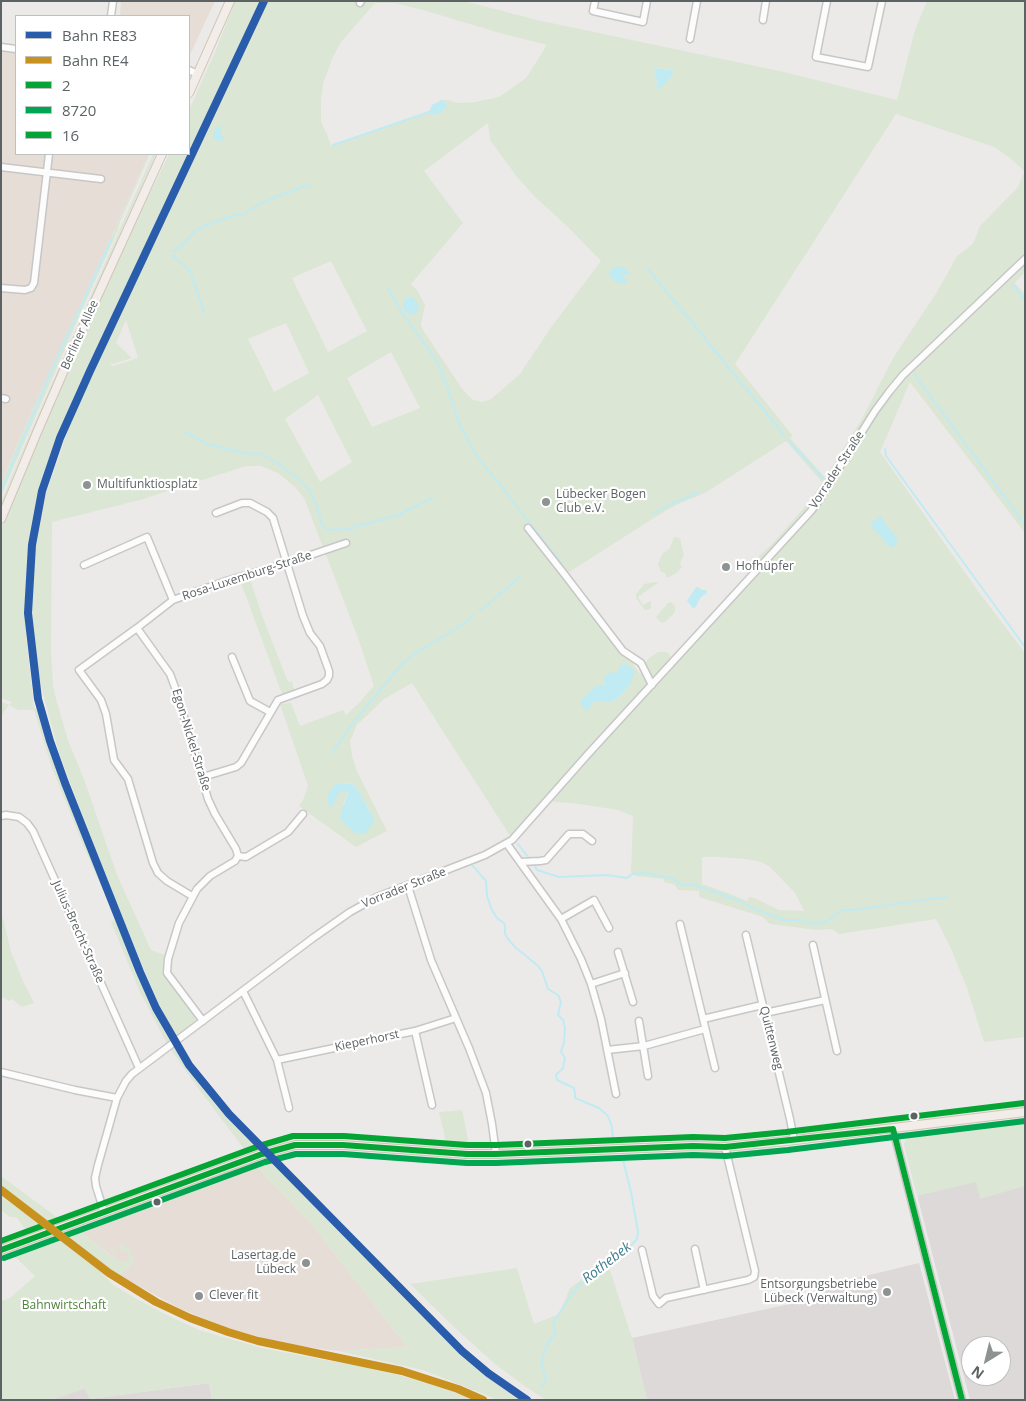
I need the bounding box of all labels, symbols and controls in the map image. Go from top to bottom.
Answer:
legend [15,15,190,155]
text: Bahn RE83 [62,25,137,45]
text: Bahn RE4 [62,50,129,70]
text: 2 [62,75,71,95]
text: 8720 [62,100,96,120]
text: 16 [62,125,79,145]
street label: Berliner Allee [58,298,102,372]
street label: Vorrader Straße [807,429,867,511]
place label: Multifunktiosplatz [97,478,198,492]
marker: Multifunktiosplatz [81,479,93,491]
place label: Lübecker Bogen Club e.V. [556,488,646,516]
marker: Lübecker Bogen Club e.V. [540,496,552,508]
street label: Rosa-Luxemburg-Straße [180,548,314,604]
place label: Hofhüpfer [736,560,794,574]
marker: Hofhüpfer [720,561,732,573]
street label: Egon-Nickel-Straße [169,687,213,793]
street label: Vorrader Straße [360,865,448,911]
street label: Julius-Brecht-Straße [49,878,107,986]
street label: Quittenweg [756,1005,786,1071]
street label: Kieperhorst [333,1027,401,1055]
unlabelled marker [909,1111,919,1121]
unlabelled marker [523,1139,533,1149]
unlabelled marker [152,1197,162,1207]
water label: Rothebek [579,1239,635,1287]
place label: Lasertag.de Lübeck [231,1249,296,1277]
marker: Lasertag.de Lübeck [300,1257,312,1269]
place label: Entsorgungsbetriebe Lübeck (Verwaltung) [760,1278,877,1306]
marker: Entsorgungsbetriebe Lübeck (Verwaltung) [881,1286,893,1298]
place label: Clever fit [209,1289,258,1303]
marker: Clever fit [193,1290,205,1302]
park label: Bahnwirtschaft [22,1299,106,1313]
north arrow [961,1336,1011,1386]
text: N [967,1362,988,1384]

